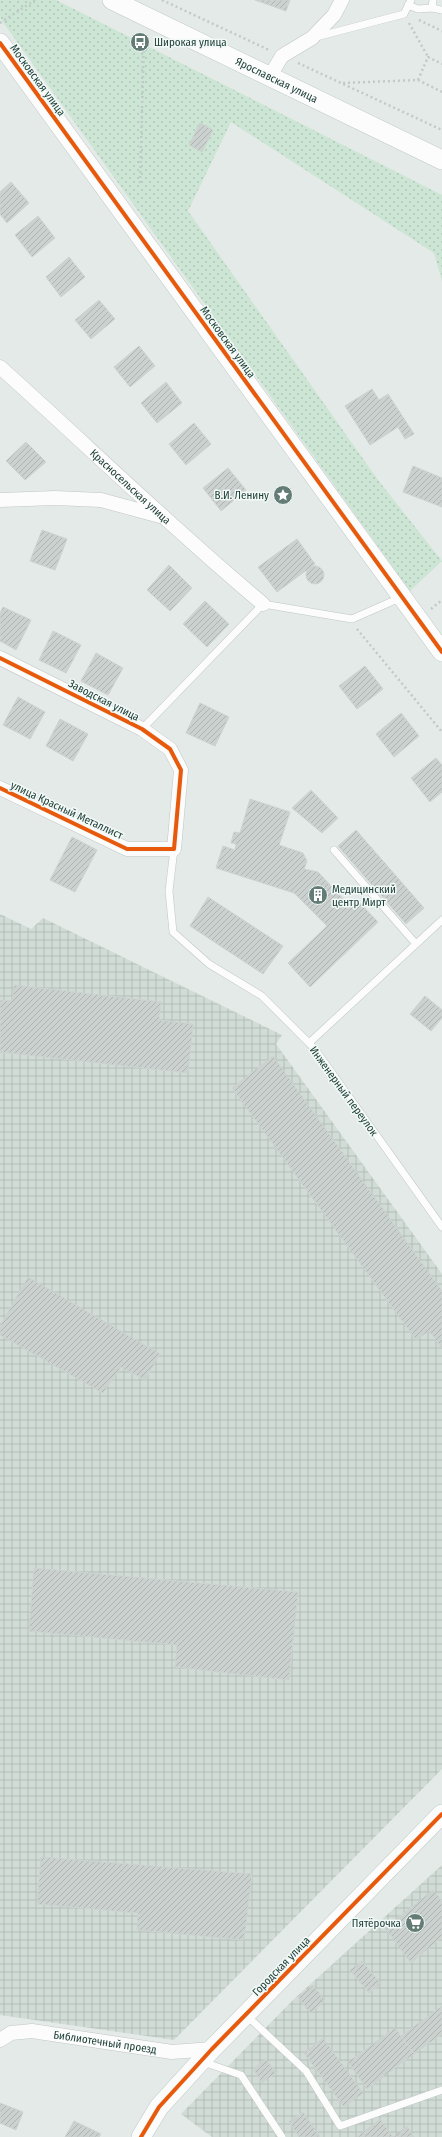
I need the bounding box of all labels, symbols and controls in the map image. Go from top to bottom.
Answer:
bus stop icon: Широкая улица [129,31,151,53]
place label: Широкая улица [154,36,227,49]
street label: Московская улица [7,42,68,119]
street label: Ярославская улица [233,55,320,106]
street label: Московская улица [197,304,258,381]
street label: Красносельская улица [87,447,173,527]
place icon: В.И. Ленину [272,484,294,506]
place label: В.И. Ленину [215,489,269,502]
street label: Заводская улица [66,677,141,724]
street label: улица Красный Металлист [9,779,125,842]
place label: Медицинский центр Мирт [332,883,396,909]
building icon: Медицинский центр Мирт [307,884,329,906]
street label: Инженерный переулок [307,1044,381,1139]
supermarket icon: Пятёрочка [404,1912,426,1934]
place label: Пятёрочка [352,1917,401,1930]
street label: Городская улица [250,1934,313,1999]
street label: Библиотечный проезд [52,2028,158,2057]

